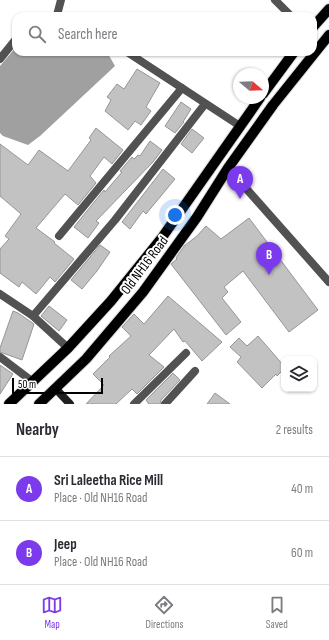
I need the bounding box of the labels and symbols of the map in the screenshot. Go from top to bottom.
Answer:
north arrow [233,68,269,104]
pin: A [227,166,253,199]
your location [165,205,185,225]
street label: Old NH16 Road [117,233,172,298]
pin: B [256,242,282,275]
scale bar [12,376,103,395]

